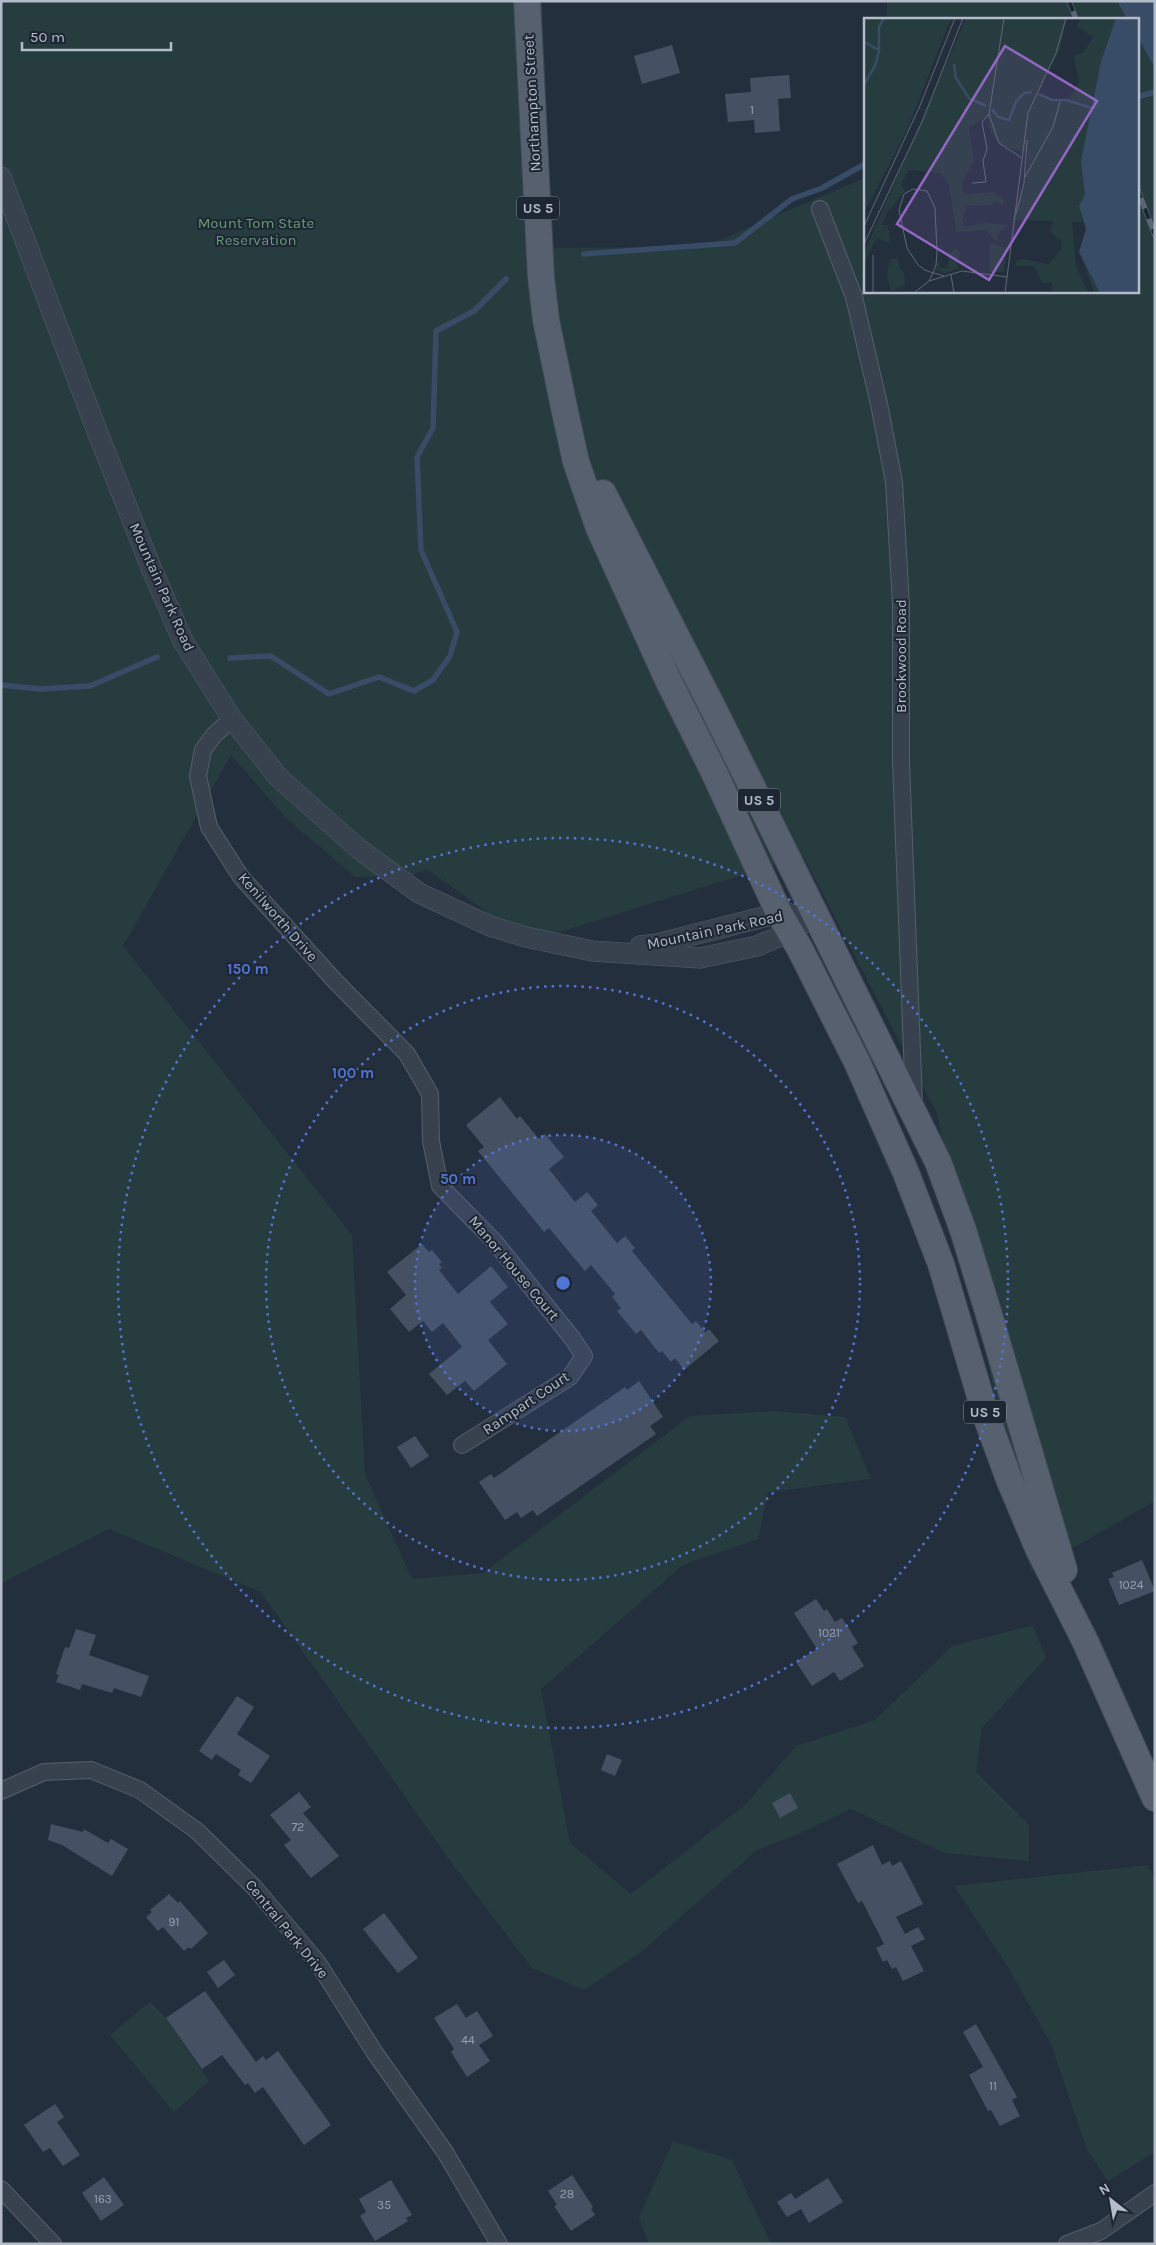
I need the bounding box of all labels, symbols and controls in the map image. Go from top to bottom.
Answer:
inset map [864,18,1138,292]
scale bar [22,20,171,52]
text: 50 m [30,28,65,46]
street label: Northampton Street [519,34,545,172]
house number: 1 [750,103,754,117]
road number: US 5 [517,197,559,220]
park label: Mount Tom State Reservation [198,214,314,249]
street label: Mountain Park Road [126,520,198,654]
street label: Brookwood Road [892,599,910,713]
road number: US 5 [738,788,780,812]
street label: Kenilworth Drive [234,869,322,965]
street label: Mountain Park Road [645,907,785,953]
text: 150 m [227,960,269,978]
text: 100 m [332,1064,374,1082]
text: 50 m [440,1170,476,1188]
street label: Manor House Court [465,1212,563,1324]
centre of rings [554,1274,572,1292]
street label: Rampart Court [479,1367,573,1439]
road number: US 5 [964,1400,1006,1424]
house number: 1024 [1119,1578,1144,1592]
house number: 1021 [818,1626,840,1640]
house number: 72 [292,1820,304,1834]
street label: Central Park Drive [242,1876,332,1982]
house number: 91 [169,1915,179,1929]
house number: 44 [461,2033,475,2047]
house number: 11 [989,2079,997,2093]
north arrow [1086,2175,1136,2225]
text: N [1096,2179,1113,2199]
house number: 28 [560,2187,574,2201]
house number: 163 [94,2192,112,2206]
house number: 35 [377,2198,391,2212]

